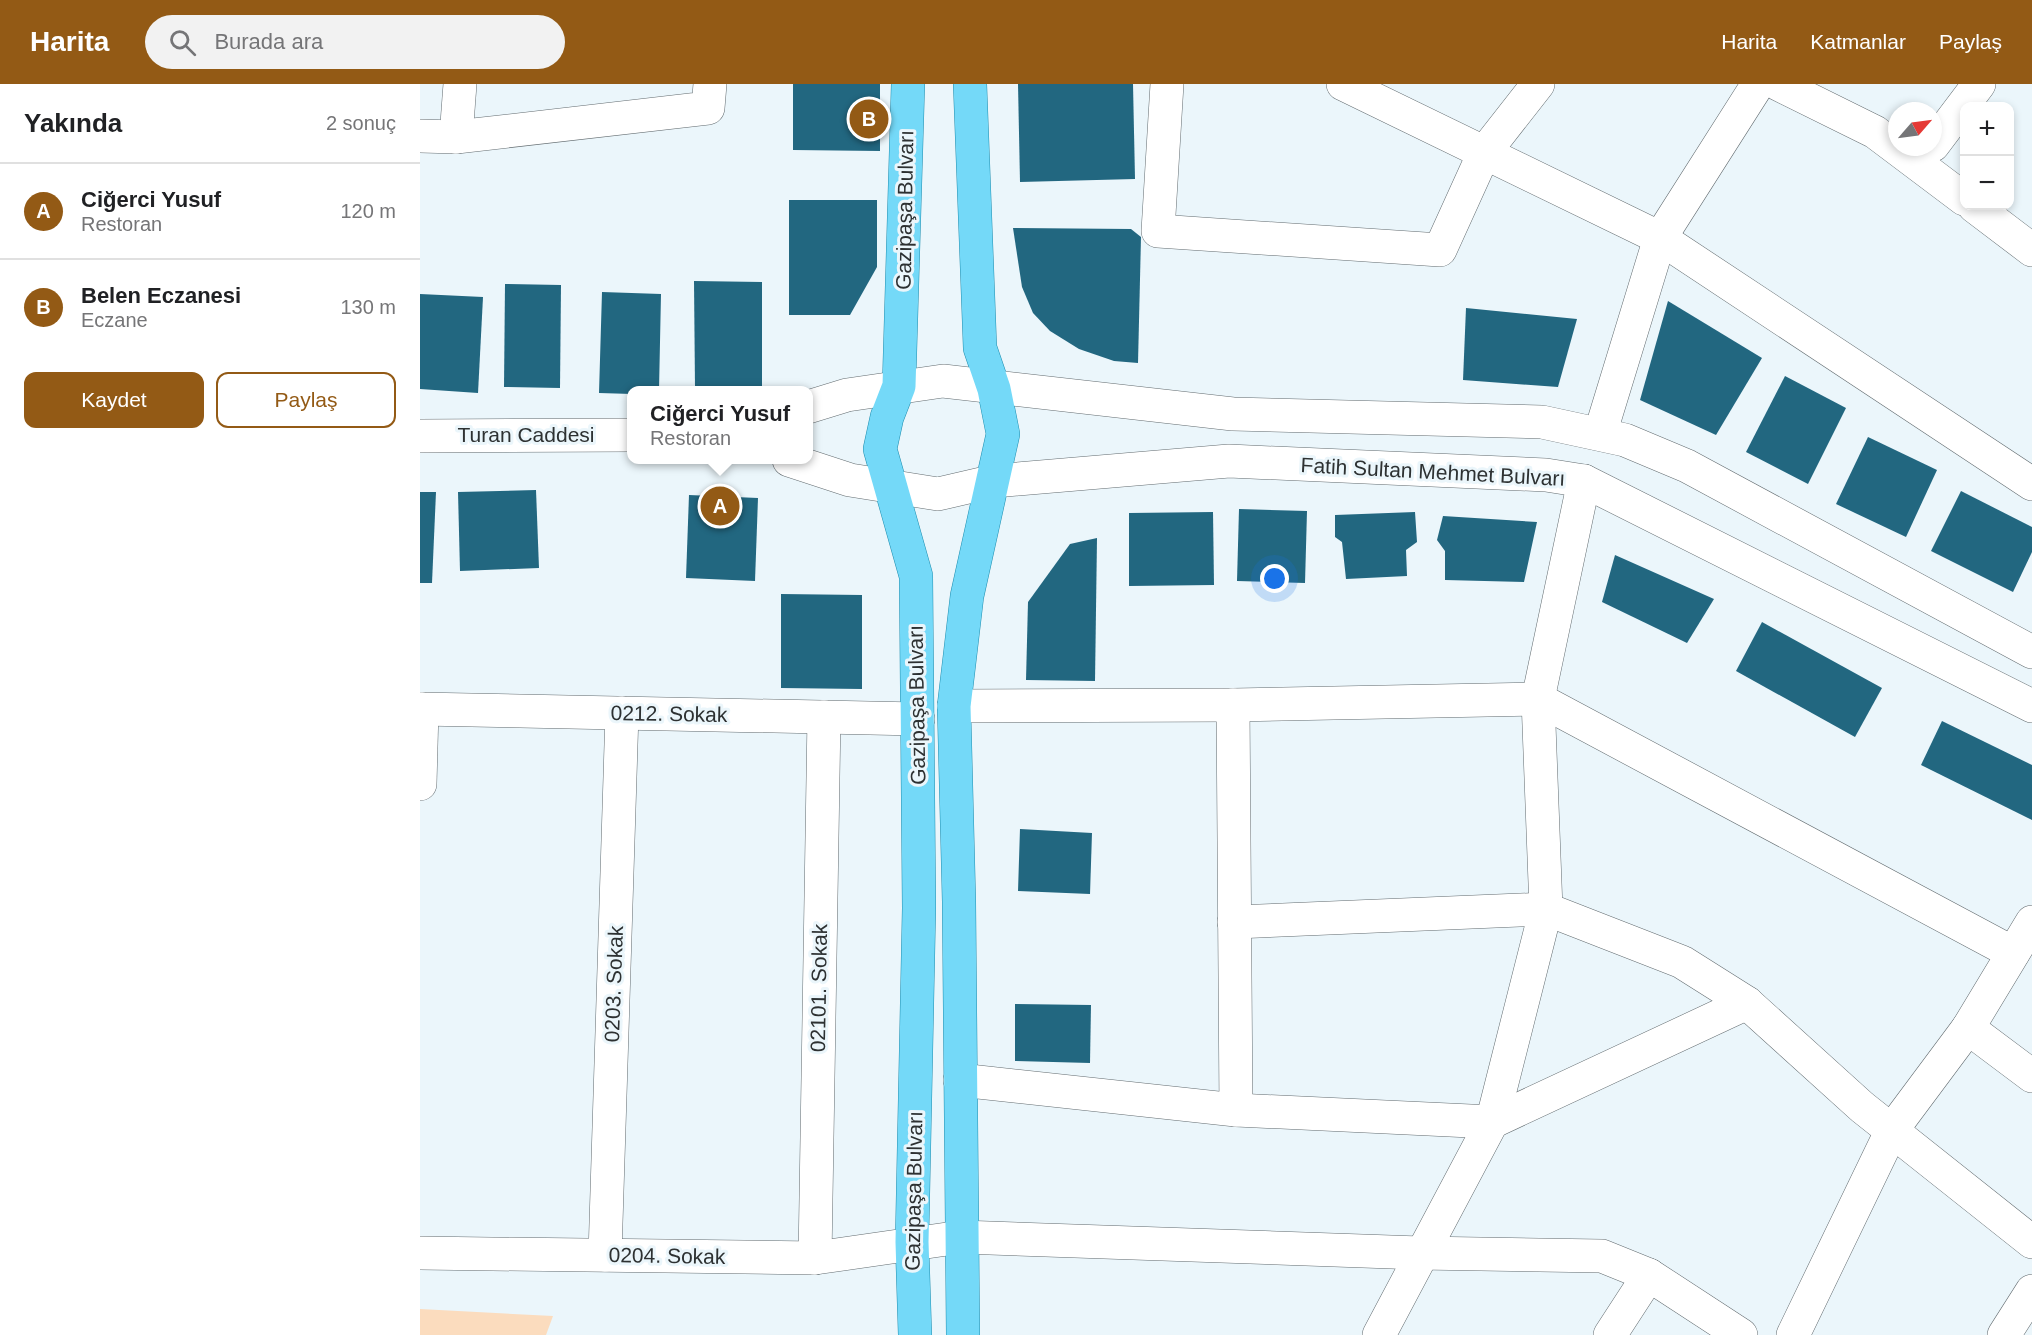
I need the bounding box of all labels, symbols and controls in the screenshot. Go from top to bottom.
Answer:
search box [145,15,565,69]
text: Harita [30,26,109,57]
icon: search [166,26,199,59]
text: Burada ara [214,29,323,54]
text: Harita [1721,30,1777,53]
text: Katmanlar [1810,30,1906,53]
text: Paylaş [1939,30,2002,53]
pin: B [850,96,888,141]
north arrow [1888,102,1942,156]
map controls [1960,102,2014,210]
button: + [1960,102,2014,156]
text: Yakında [24,108,122,138]
text: 2 sonuç [326,112,396,134]
street label: Gazipaşa Bulvarı [892,130,917,290]
button: − [1960,156,2014,210]
text: Ciğerci Yusuf [81,187,221,212]
text: A [36,200,51,222]
text: 120 m [340,200,396,222]
text: Restoran [81,213,162,235]
text: Belen Eczanesi [81,283,241,308]
text: B [36,296,51,318]
text: 130 m [340,296,396,318]
text: Eczane [81,309,148,331]
button: Kaydet [24,372,204,428]
button: Paylaş [216,372,396,428]
popup [627,386,813,464]
text: Ciğerci Yusuf [650,401,790,426]
street label: Turan Caddesi [458,423,594,446]
text: Restoran [650,427,731,449]
street label: Fatih Sultan Mehmet Bulvarı [1300,453,1566,490]
pin: A [700,484,740,528]
your location [1260,564,1289,593]
street label: Gazipaşa Bulvarı [904,625,929,785]
street label: 0212. Sokak [610,701,728,726]
street label: 02101. Sokak [806,923,831,1052]
street label: 0203. Sokak [600,925,627,1043]
street label: Gazipaşa Bulvarı [901,1111,926,1271]
street label: 0204. Sokak [608,1243,726,1268]

